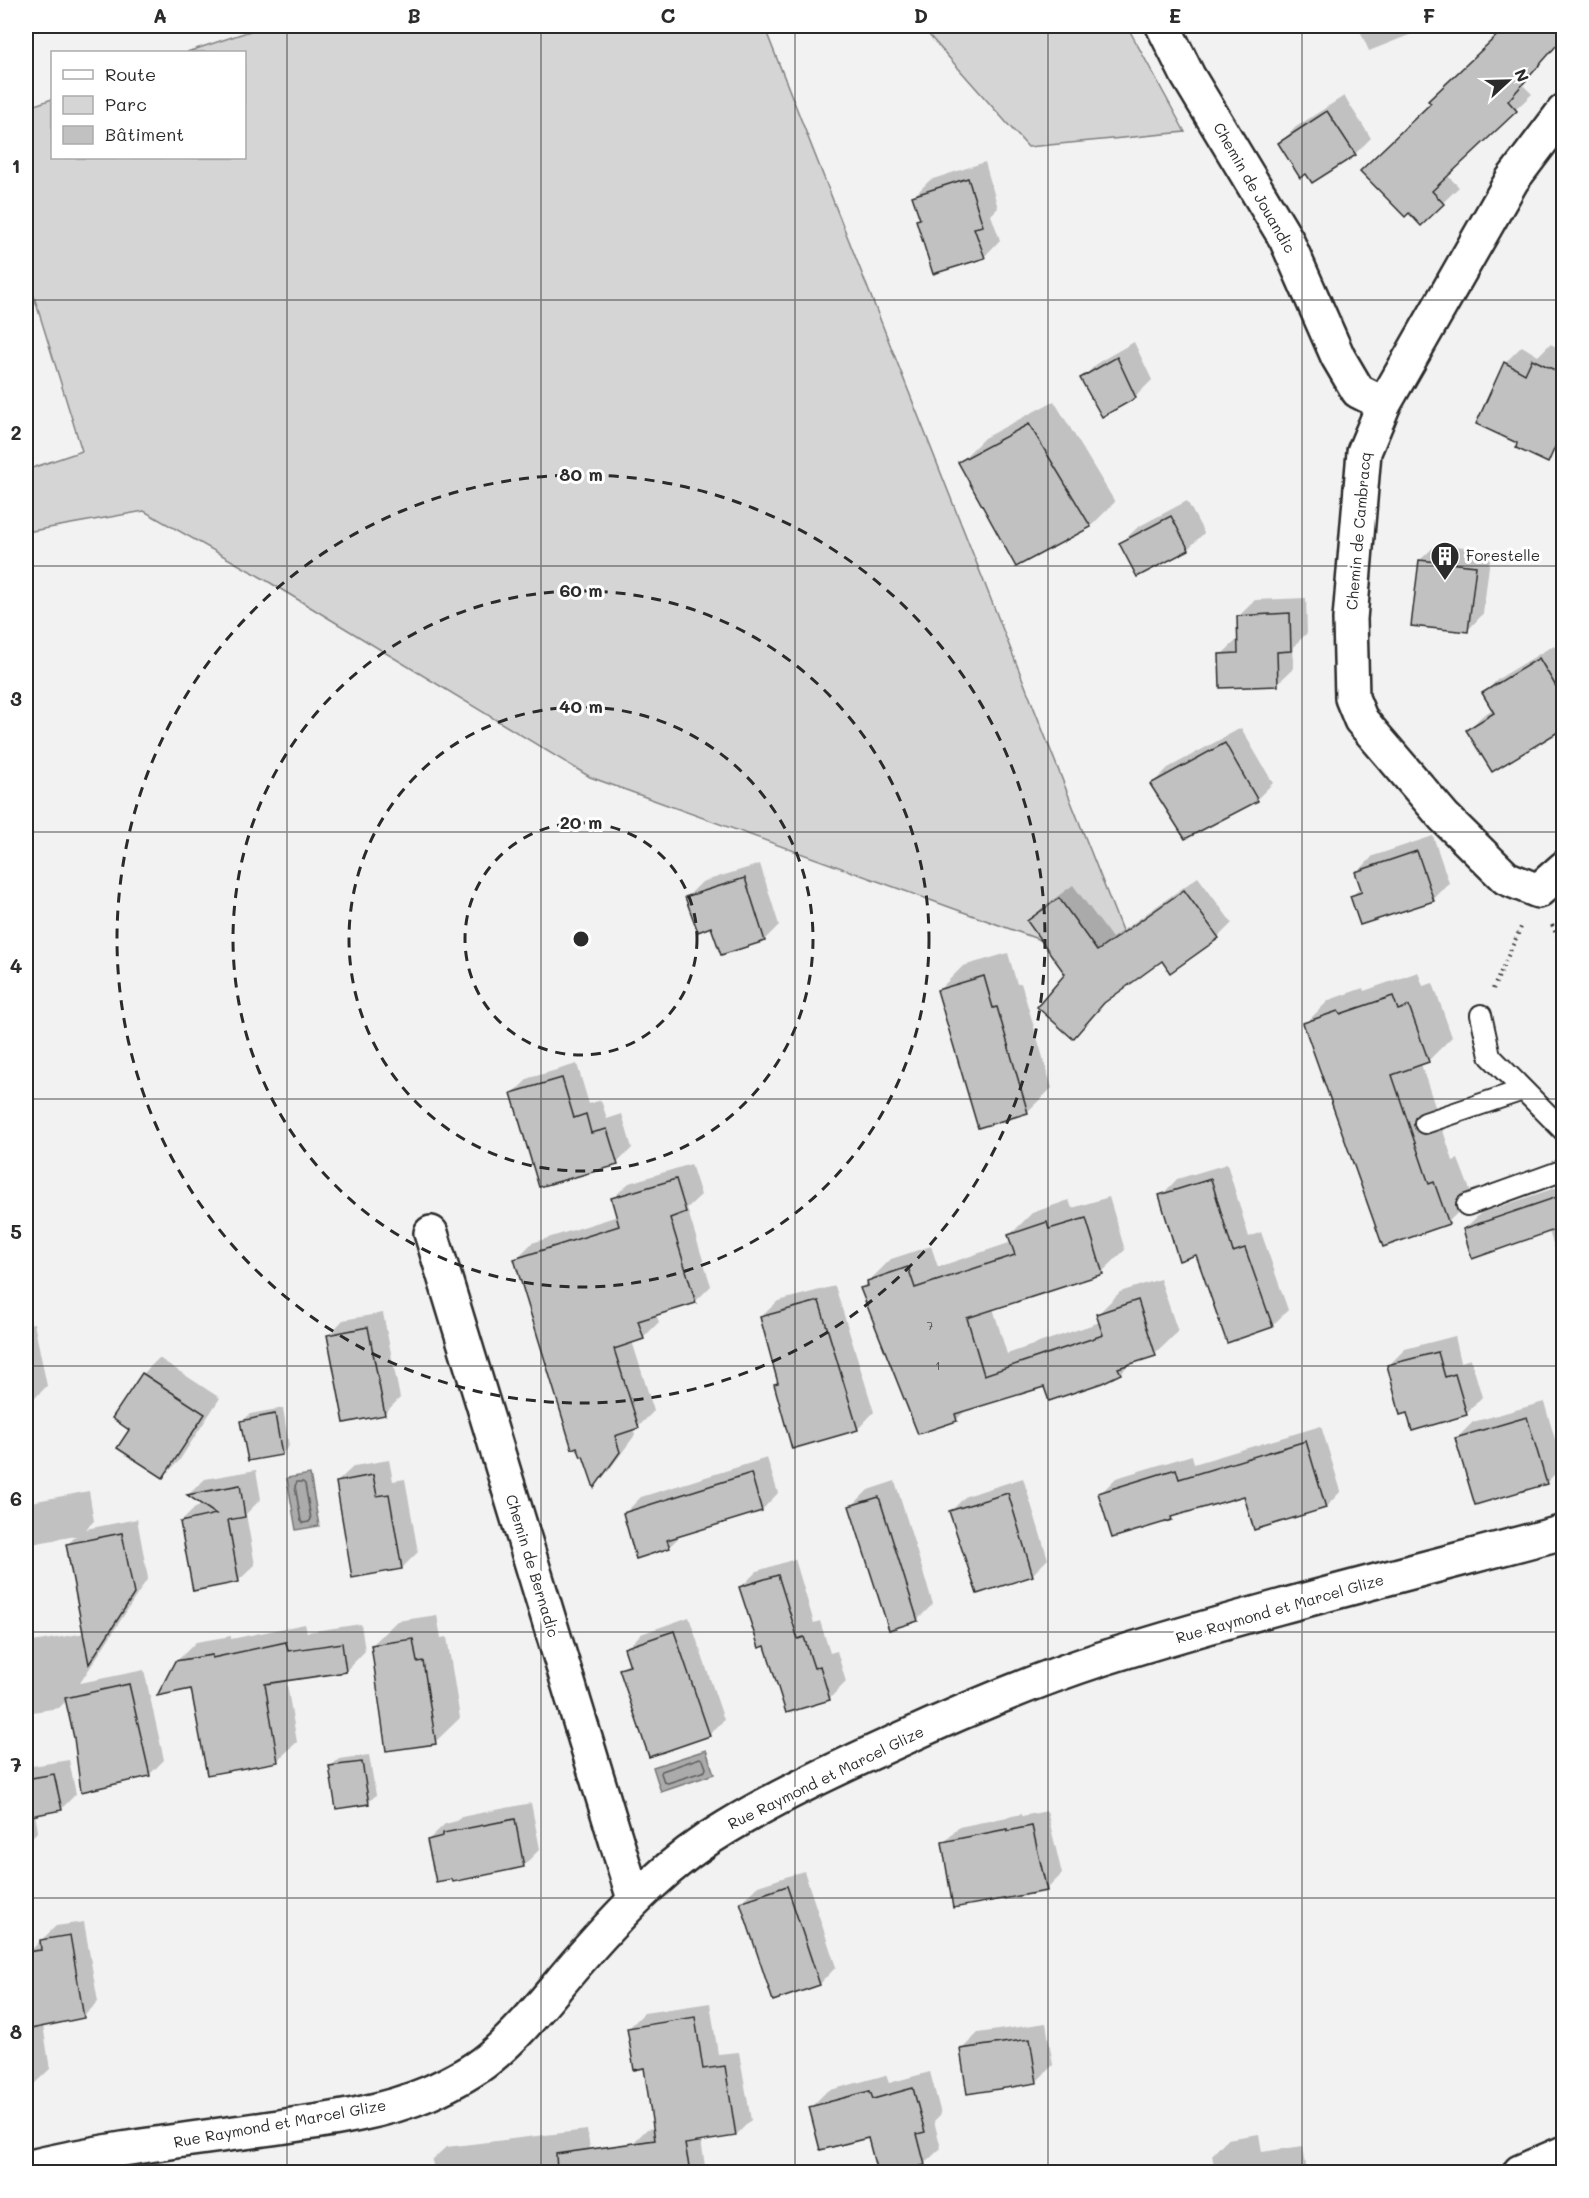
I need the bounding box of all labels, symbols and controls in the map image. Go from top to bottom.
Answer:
text: A [153,2,167,28]
text: B [407,2,421,28]
text: C [661,2,676,28]
text: D [914,2,928,28]
text: E [1169,2,1181,28]
text: F [1423,2,1436,28]
legend [51,51,246,159]
north arrow [1478,51,1538,111]
text: Route [105,62,156,86]
text: N [1510,66,1534,85]
text: Parc [105,92,147,116]
street label: Chemin de Jouandic [1209,119,1301,257]
text: Bâtiment [105,122,184,146]
text: 1 [12,152,20,178]
text: 2 [10,419,22,445]
street label: Chemin de Cambracq [1341,451,1375,611]
text: 80 m [559,462,603,486]
building icon: Forestelle [1429,540,1461,582]
place label: Forestelle [1466,545,1540,565]
text: 60 m [559,578,603,602]
text: 3 [10,685,22,711]
text: 40 m [559,694,603,718]
text: 20 m [560,810,602,834]
centre of rings [571,929,591,949]
text: 4 [10,952,23,978]
text: 5 [10,1218,22,1244]
house number: 7 [927,1317,934,1333]
house number: 1 [935,1357,941,1373]
text: 6 [10,1485,22,1511]
street label: Chemin de Bernadic [502,1492,564,1640]
street label: Rue Raymond et Marcel Glize [1173,1569,1386,1647]
street label: Rue Raymond et Marcel Glize [724,1721,927,1833]
text: 7 [10,1751,22,1777]
text: 8 [10,2018,22,2044]
street label: Rue Raymond et Marcel Glize [172,2094,388,2152]

